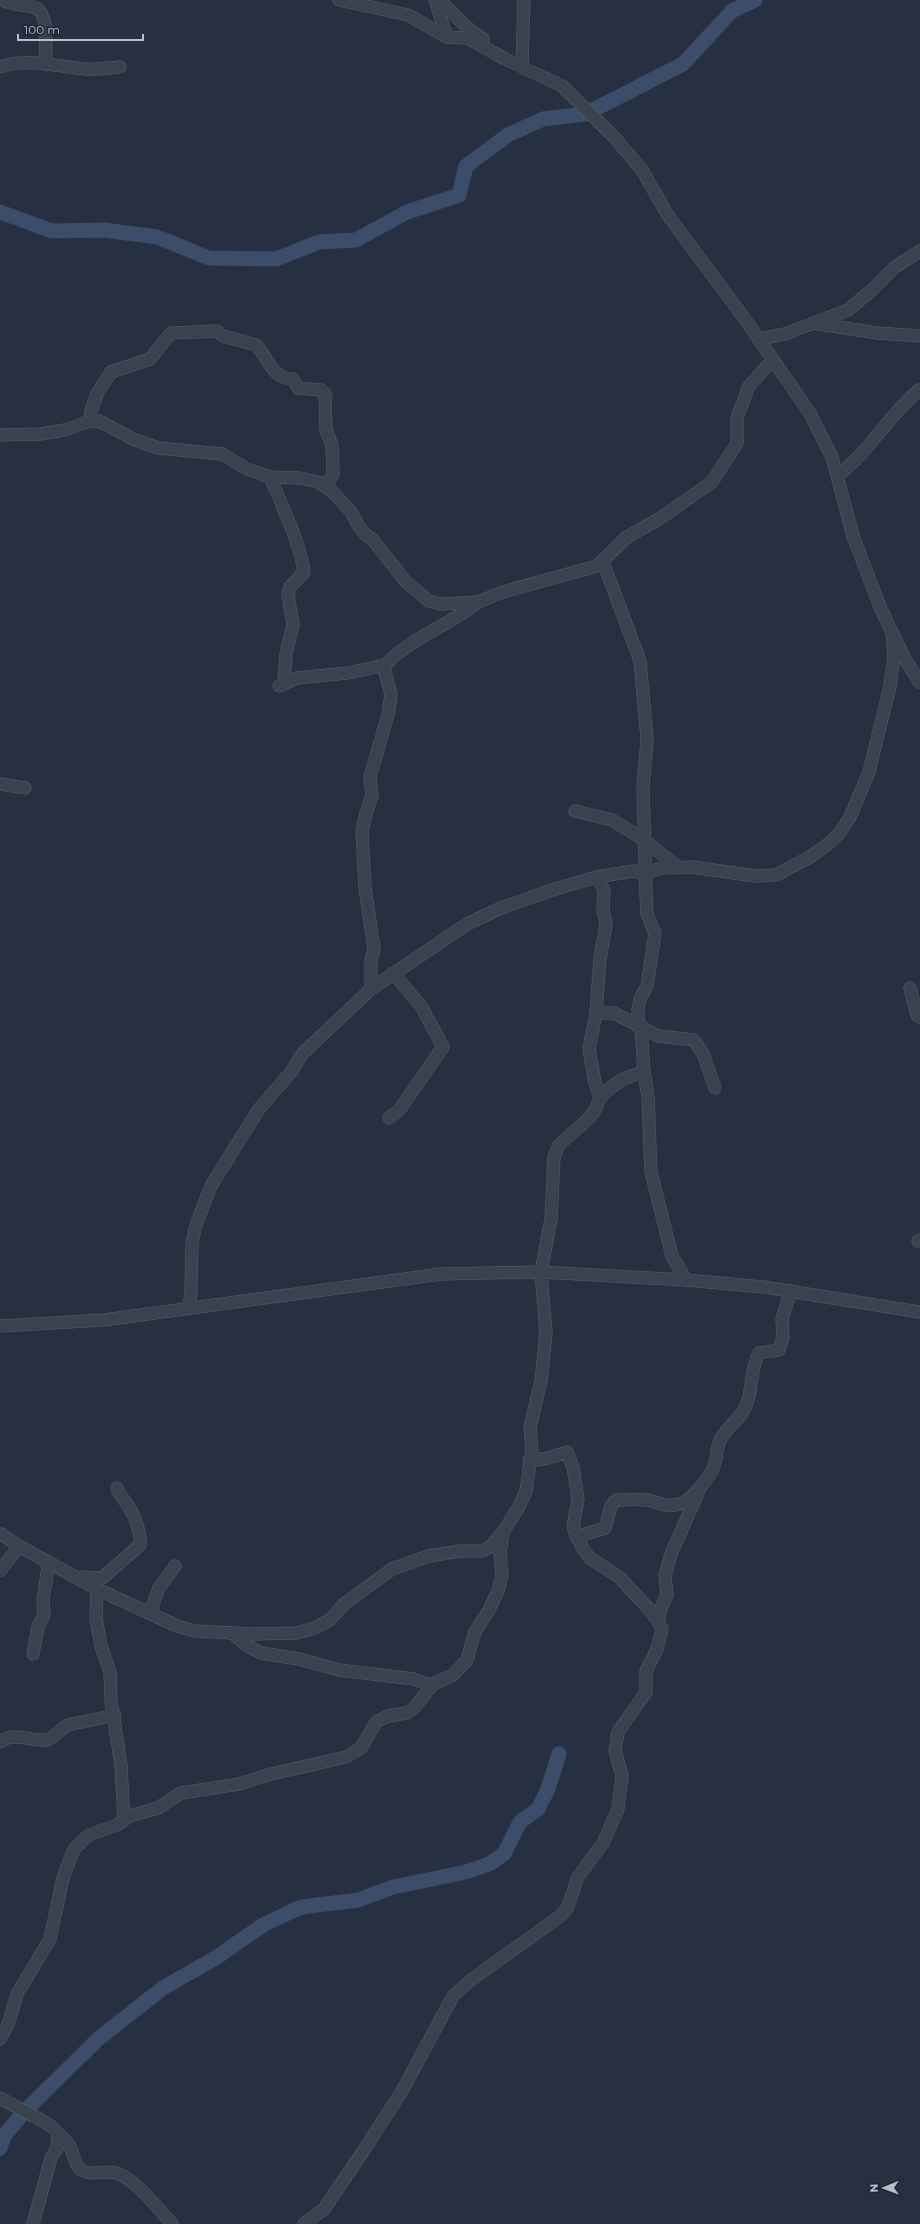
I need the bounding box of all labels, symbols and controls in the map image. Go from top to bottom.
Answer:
scale bar [18,16,143,42]
text: 100 m [24,22,60,37]
north arrow [864,2168,904,2208]
text: N [867,2184,881,2193]

